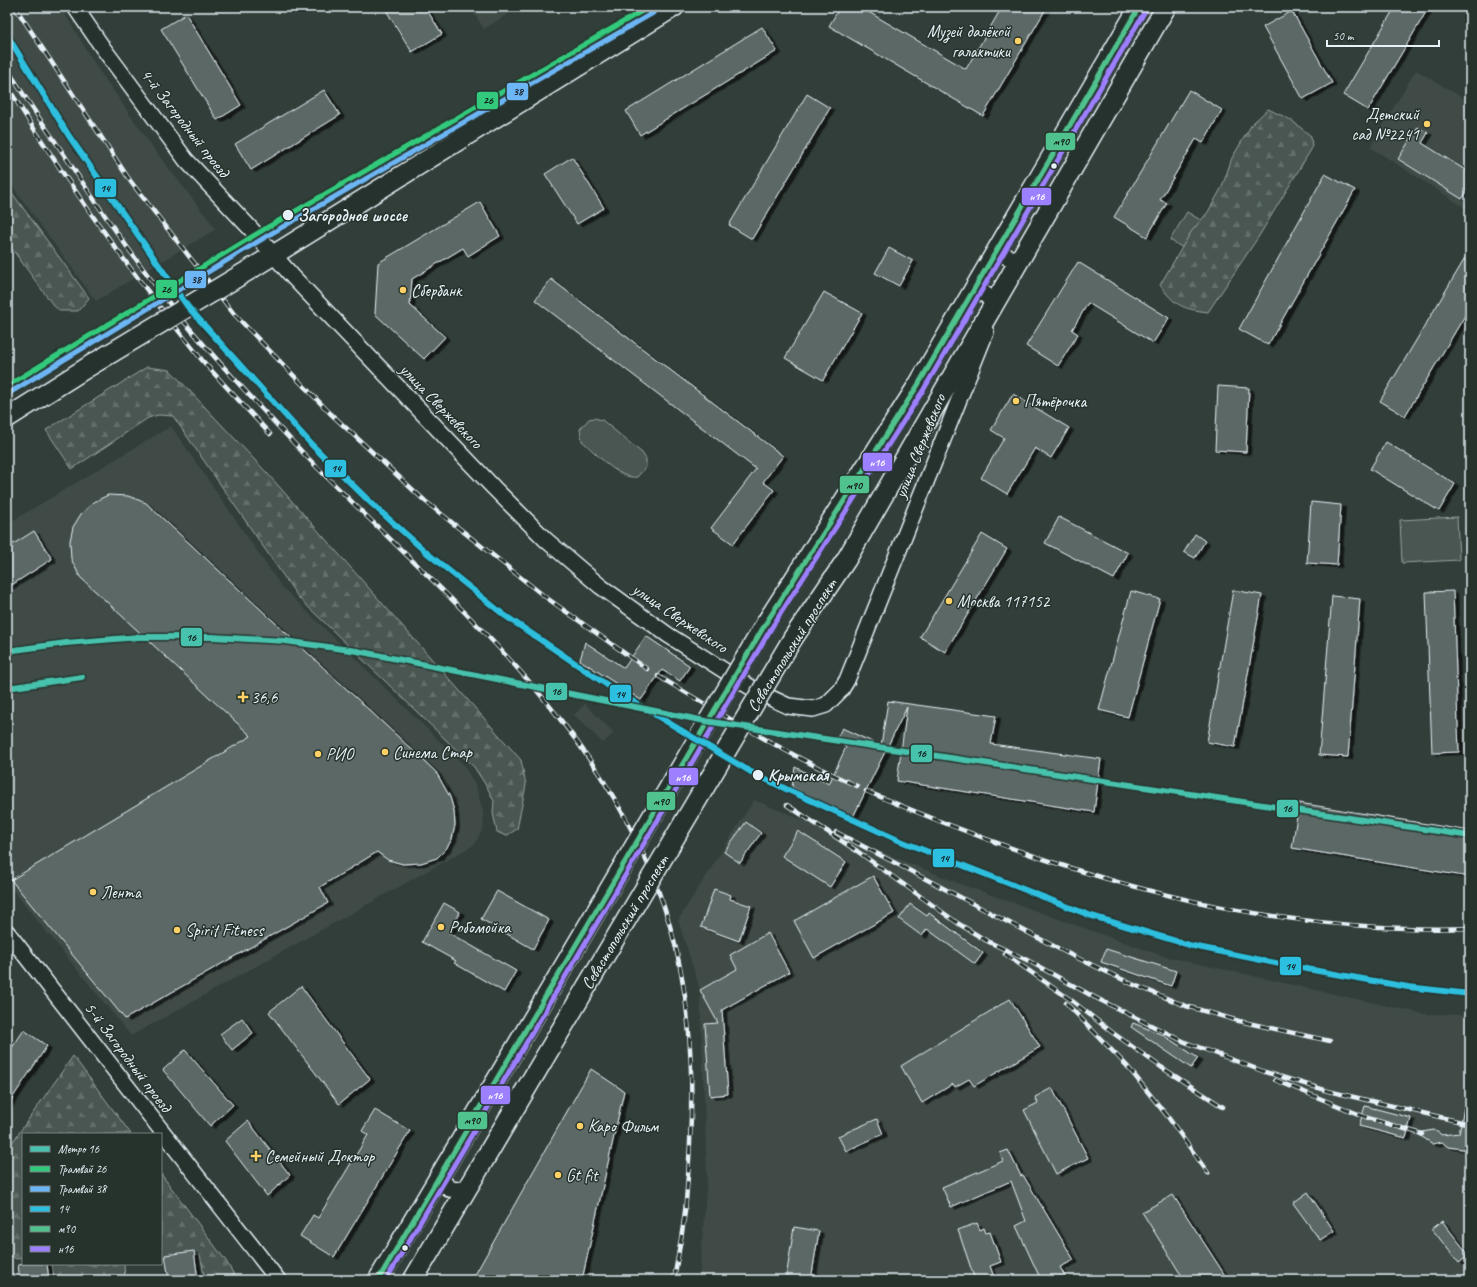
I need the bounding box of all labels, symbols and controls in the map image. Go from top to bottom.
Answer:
place label: Музей далёкой галактики [927,21,1012,62]
scale bar [1327,22,1439,48]
text: 50 m [1333,28,1355,44]
marker: Музей далёкой галактики [1013,36,1023,46]
street label: 4-й Загородный проезд [136,64,235,183]
line badge: 38 [506,82,529,101]
text: 38 [513,84,525,98]
line badge: 26 [476,91,499,110]
text: 26 [483,93,494,107]
place label: Детский сад №2241 [1351,104,1420,145]
marker: Детский сад №2241 [1422,119,1432,129]
line badge: м90 [1045,132,1076,151]
text: м90 [1053,134,1070,148]
unlabelled marker [1049,161,1059,171]
line badge: 14 [94,178,117,198]
text: 14 [100,181,112,195]
line badge: н16 [1021,187,1052,206]
text: н16 [1030,189,1045,203]
place label: Загородное шоссе [298,205,409,226]
marker: Загородное шоссе [281,208,295,222]
line badge: 38 [184,270,207,289]
text: 38 [191,272,203,286]
line badge: 26 [155,279,178,299]
place label: Сбербанк [411,280,463,301]
text: 26 [161,282,172,296]
marker: Сбербанк [398,285,408,295]
street label: улица Свержевского [394,358,488,454]
street label: улица Свержевского [889,390,951,502]
place label: Пятёрочка [1024,391,1087,412]
marker: Пятёрочка [1011,396,1021,406]
line badge: н16 [862,452,893,472]
text: н16 [870,455,885,469]
line badge: 14 [324,459,347,478]
text: 14 [331,461,343,475]
line badge: м90 [839,475,870,494]
text: м90 [846,478,863,492]
street label: Севастопольский проспект [742,574,842,716]
street label: улица Свержевского [628,578,732,658]
place label: Москва 117152 [957,591,1051,612]
marker: Москва 117152 [944,596,954,606]
line badge: 16 [180,627,203,647]
text: 16 [186,630,197,644]
line badge: 16 [545,682,568,701]
text: 16 [551,684,562,698]
line badge: 14 [609,684,632,703]
place label: 36,6 [251,687,279,708]
text: 14 [615,687,627,701]
marker: 36,6 [238,692,248,702]
place label: Синема Стар [393,742,474,763]
place label: РИО [326,744,355,765]
line badge: 16 [910,744,933,763]
text: 16 [916,746,927,760]
marker: Синема Стар [380,747,390,757]
marker: РИО [313,749,323,759]
place label: Крымская [768,765,830,786]
line badge: н16 [668,767,699,786]
marker: Крымская [751,768,765,782]
text: н16 [676,770,691,784]
line badge: м90 [646,791,676,811]
text: м90 [653,794,670,808]
line badge: 16 [1276,799,1299,818]
text: 16 [1282,801,1293,815]
line badge: 14 [932,848,955,868]
street label: Севастопольский проспект [576,850,674,993]
text: 14 [939,851,951,865]
place label: Лента [101,882,142,903]
marker: Лента [88,887,98,897]
place label: Робомойка [449,917,512,938]
place label: Spirit Fitness [185,920,265,941]
marker: Робомойка [436,922,446,932]
marker: Spirit Fitness [172,925,182,935]
line badge: 14 [1279,956,1302,976]
text: 14 [1285,959,1297,973]
street label: 5-й Загородный проезд [80,998,177,1118]
line badge: н16 [480,1085,511,1105]
text: н16 [488,1088,503,1102]
line badge: м90 [457,1111,488,1130]
text: м90 [464,1113,481,1127]
place label: Каро Фильм [588,1116,659,1137]
marker: Каро Фильм [575,1121,585,1131]
legend [22,1133,162,1265]
text: Метро 16 [58,1141,100,1157]
place label: Семейный Доктор [265,1146,376,1167]
marker: Семейный Доктор [250,1150,262,1162]
text: Трамвай 26 [58,1161,107,1177]
place label: Gt fit [566,1165,600,1186]
marker: Gt fit [553,1170,563,1180]
text: Трамвай 38 [58,1181,108,1197]
text: 14 [58,1201,70,1217]
text: м90 [58,1221,77,1237]
text: н16 [58,1241,74,1257]
unlabelled marker [400,1243,410,1253]

